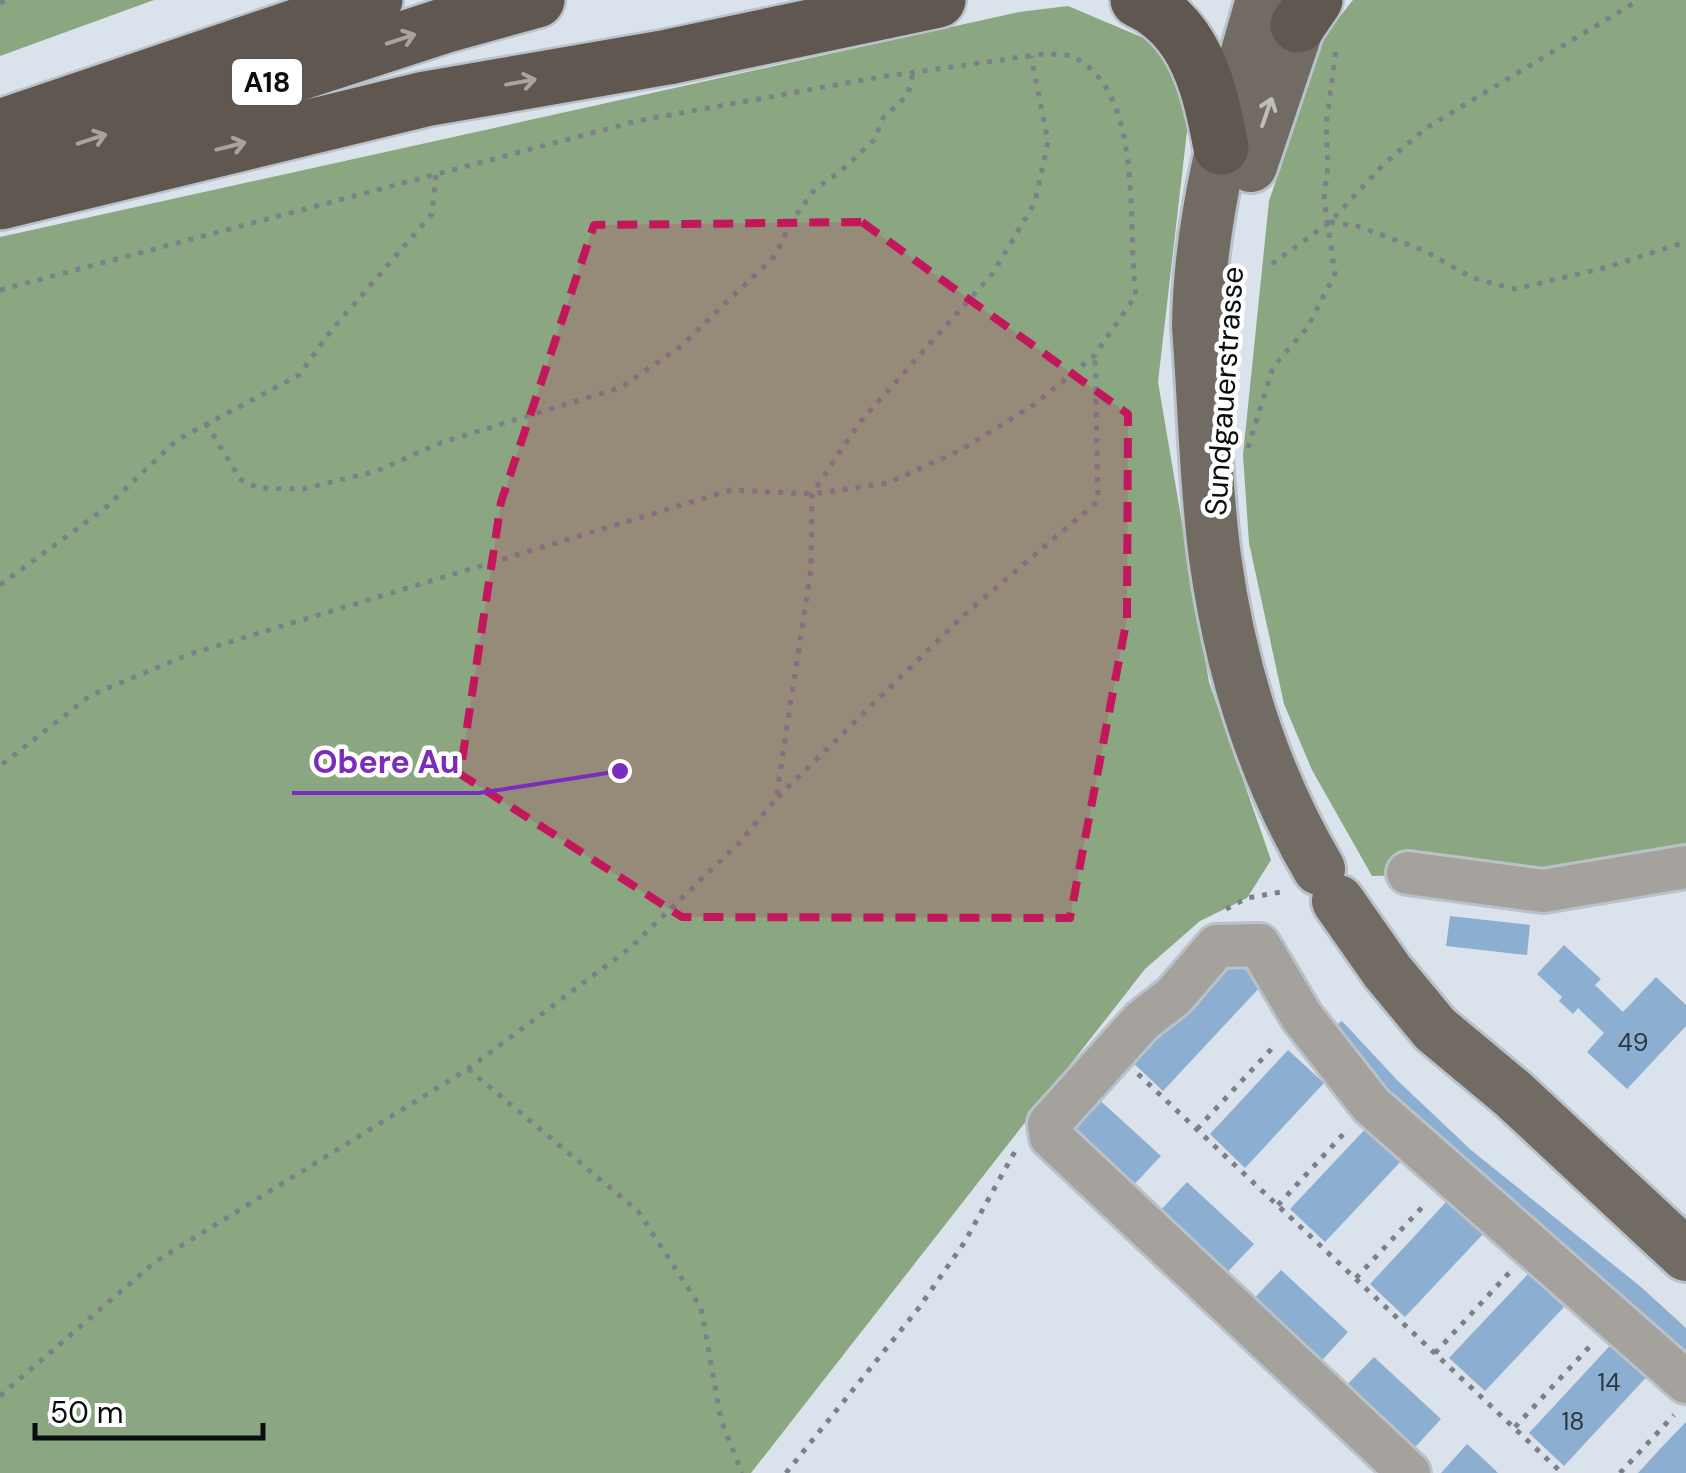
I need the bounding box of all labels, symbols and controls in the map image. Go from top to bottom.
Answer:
one-way arrow [385,29,417,47]
road number: A18 [232,59,302,105]
one-way arrow [504,72,537,91]
one-way arrow [1259,97,1277,128]
one-way arrow [76,129,107,147]
one-way arrow [214,136,246,154]
street label: Sundgauerstrasse [1196,265,1252,517]
callout: Obere Au [292,731,479,793]
text: Obere Au [312,741,460,783]
house number: 49 [1618,1026,1648,1059]
house number: 14 [1598,1366,1620,1399]
scale bar [35,1378,262,1440]
text: 50 m [50,1393,124,1432]
house number: 18 [1561,1405,1585,1438]

